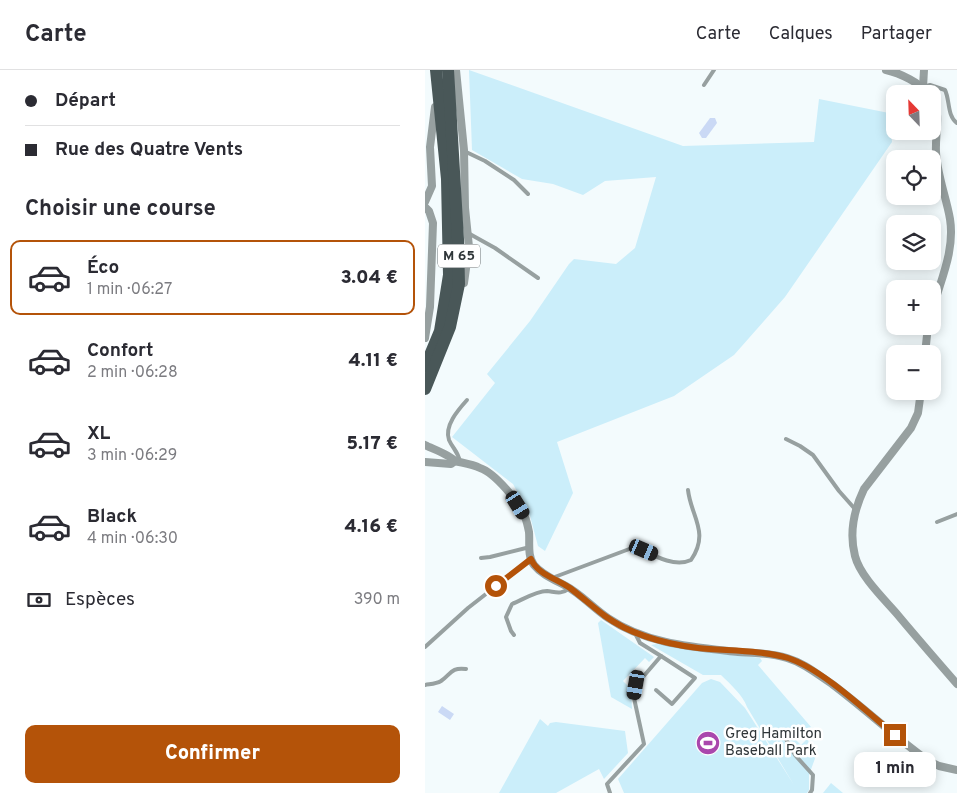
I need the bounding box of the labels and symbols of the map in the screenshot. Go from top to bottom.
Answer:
north arrow [886,85,941,140]
road number: M 65 [438,245,480,268]
car [503,488,532,522]
car [627,537,660,563]
route start [485,575,507,597]
car [626,669,645,701]
route end [884,724,906,746]
place label: Greg Hamilton Baseball Park [725,725,822,761]
sports icon: Greg Hamilton Baseball Park [695,730,721,756]
callout: 1 min [854,752,936,788]

